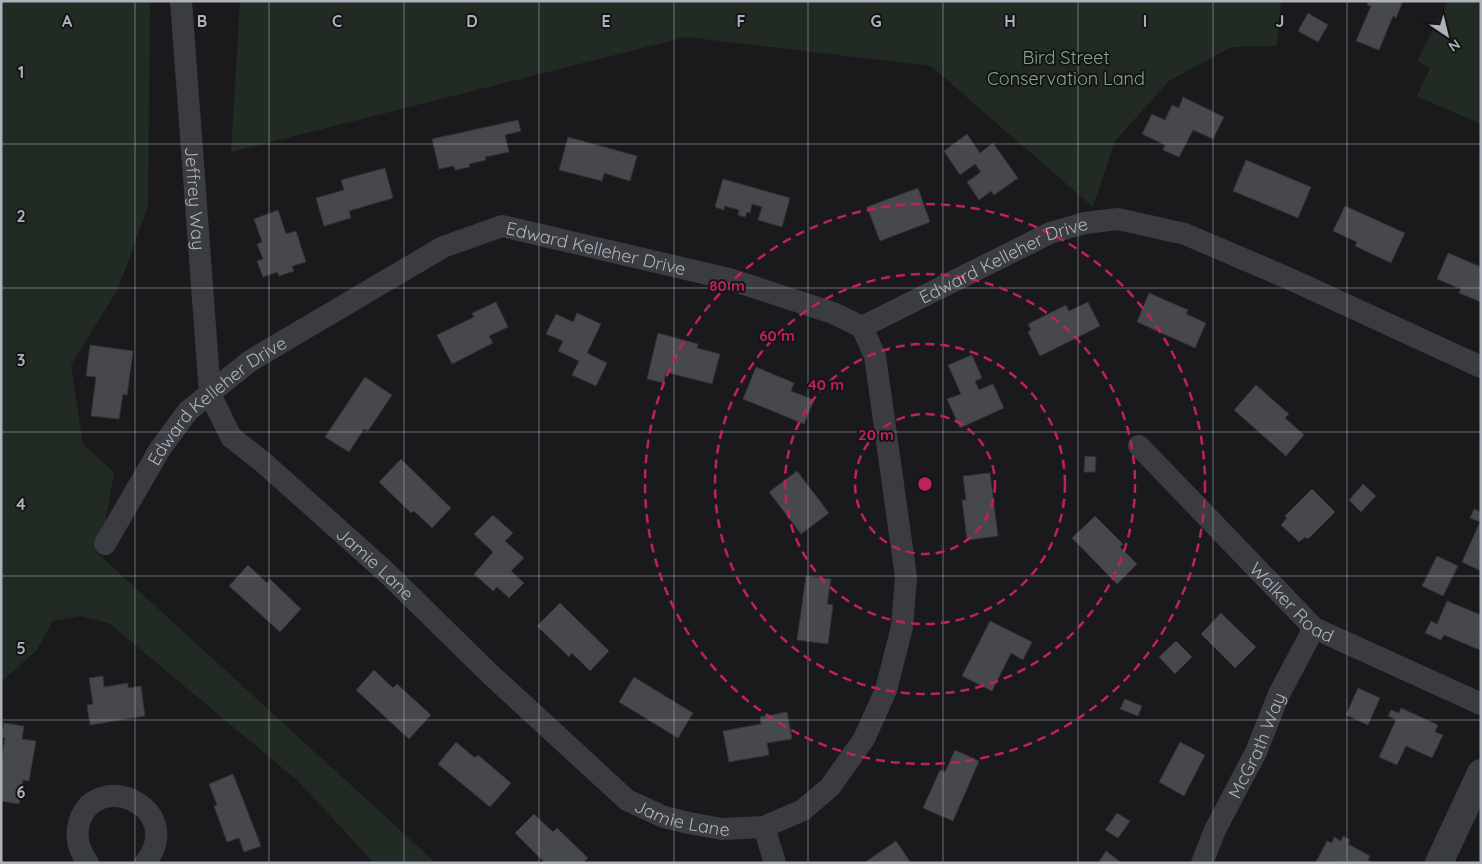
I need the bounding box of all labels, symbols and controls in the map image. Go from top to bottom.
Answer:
north arrow [1422,10,1472,60]
text: A [62,11,73,31]
text: B [197,11,207,31]
text: C [332,11,342,31]
text: D [466,11,478,31]
text: E [601,11,611,31]
text: F [737,11,746,31]
text: G [870,11,882,31]
text: H [1004,11,1016,31]
text: I [1143,11,1147,31]
text: J [1276,11,1284,31]
text: N [1445,35,1464,56]
park label: Bird Street Conservation Land [987,46,1145,90]
text: 1 [18,62,24,82]
street label: Jeffrey Way [180,146,211,251]
text: 2 [16,206,26,226]
street label: Edward Kelleher Drive [915,211,1090,308]
street label: Edward Kelleher Drive [504,216,688,280]
text: 80 m [709,276,745,295]
text: 60 m [759,326,795,345]
street label: Edward Kelleher Drive [142,331,291,469]
text: 3 [17,350,25,370]
text: 40 m [808,375,844,394]
text: 20 m [858,425,894,444]
centre of rings [916,475,934,493]
text: 4 [16,494,26,514]
street label: Jamie Lane [332,522,419,605]
street label: Walker Road [1245,557,1338,647]
text: 5 [16,638,26,658]
street label: McGrath Way [1222,689,1290,802]
text: 6 [17,782,26,802]
street label: Jamie Lane [631,794,730,841]

